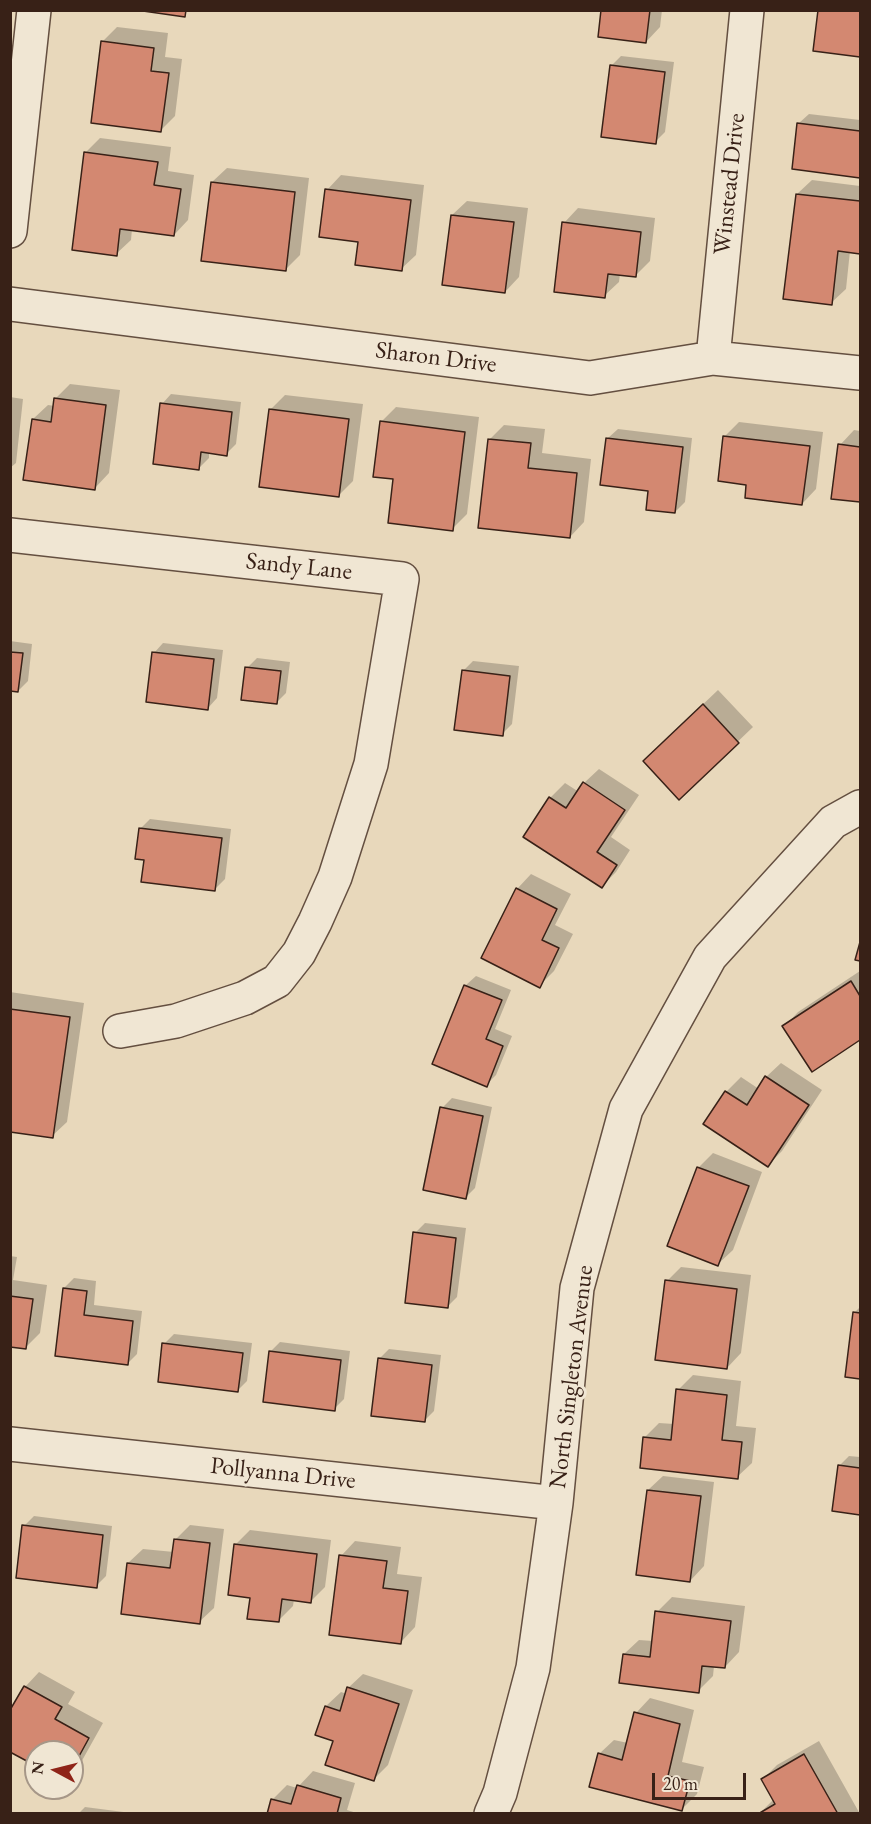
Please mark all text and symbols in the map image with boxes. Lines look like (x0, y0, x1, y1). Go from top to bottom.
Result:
street label: Winstead Drive (708, 112, 752, 256)
street label: Sharon Drive (374, 336, 498, 380)
street label: Sandy Lane (245, 547, 353, 587)
street label: North Singleton Avenue (544, 1264, 600, 1490)
street label: Pollyanna Drive (209, 1452, 357, 1496)
north arrow (24, 1740, 84, 1800)
text: N (26, 1760, 49, 1776)
scale bar (655, 1761, 750, 1799)
text: 20 m (663, 1772, 698, 1795)

